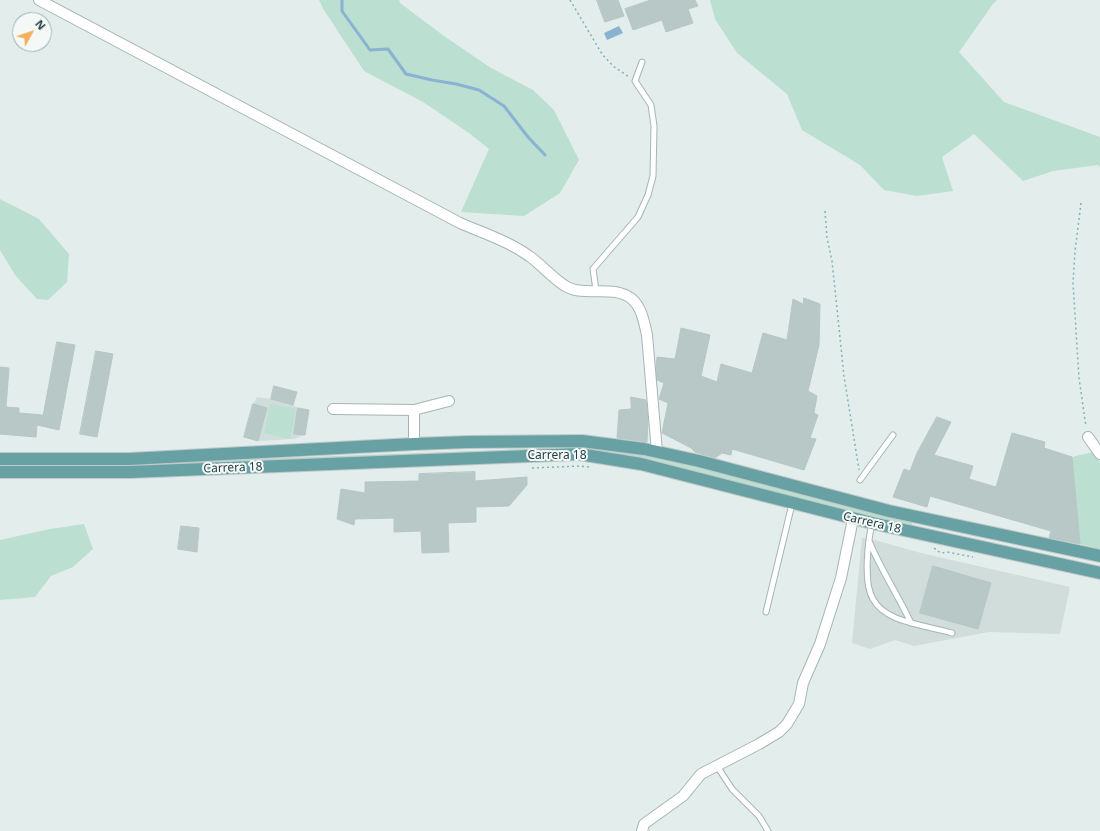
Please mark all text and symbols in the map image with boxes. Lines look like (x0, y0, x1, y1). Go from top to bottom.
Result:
north arrow (12, 12, 52, 52)
text: N (32, 16, 49, 33)
street label: Carrera 18 (527, 449, 587, 463)
street label: Carrera 18 (203, 460, 263, 476)
street label: Carrera 18 (842, 509, 902, 537)

